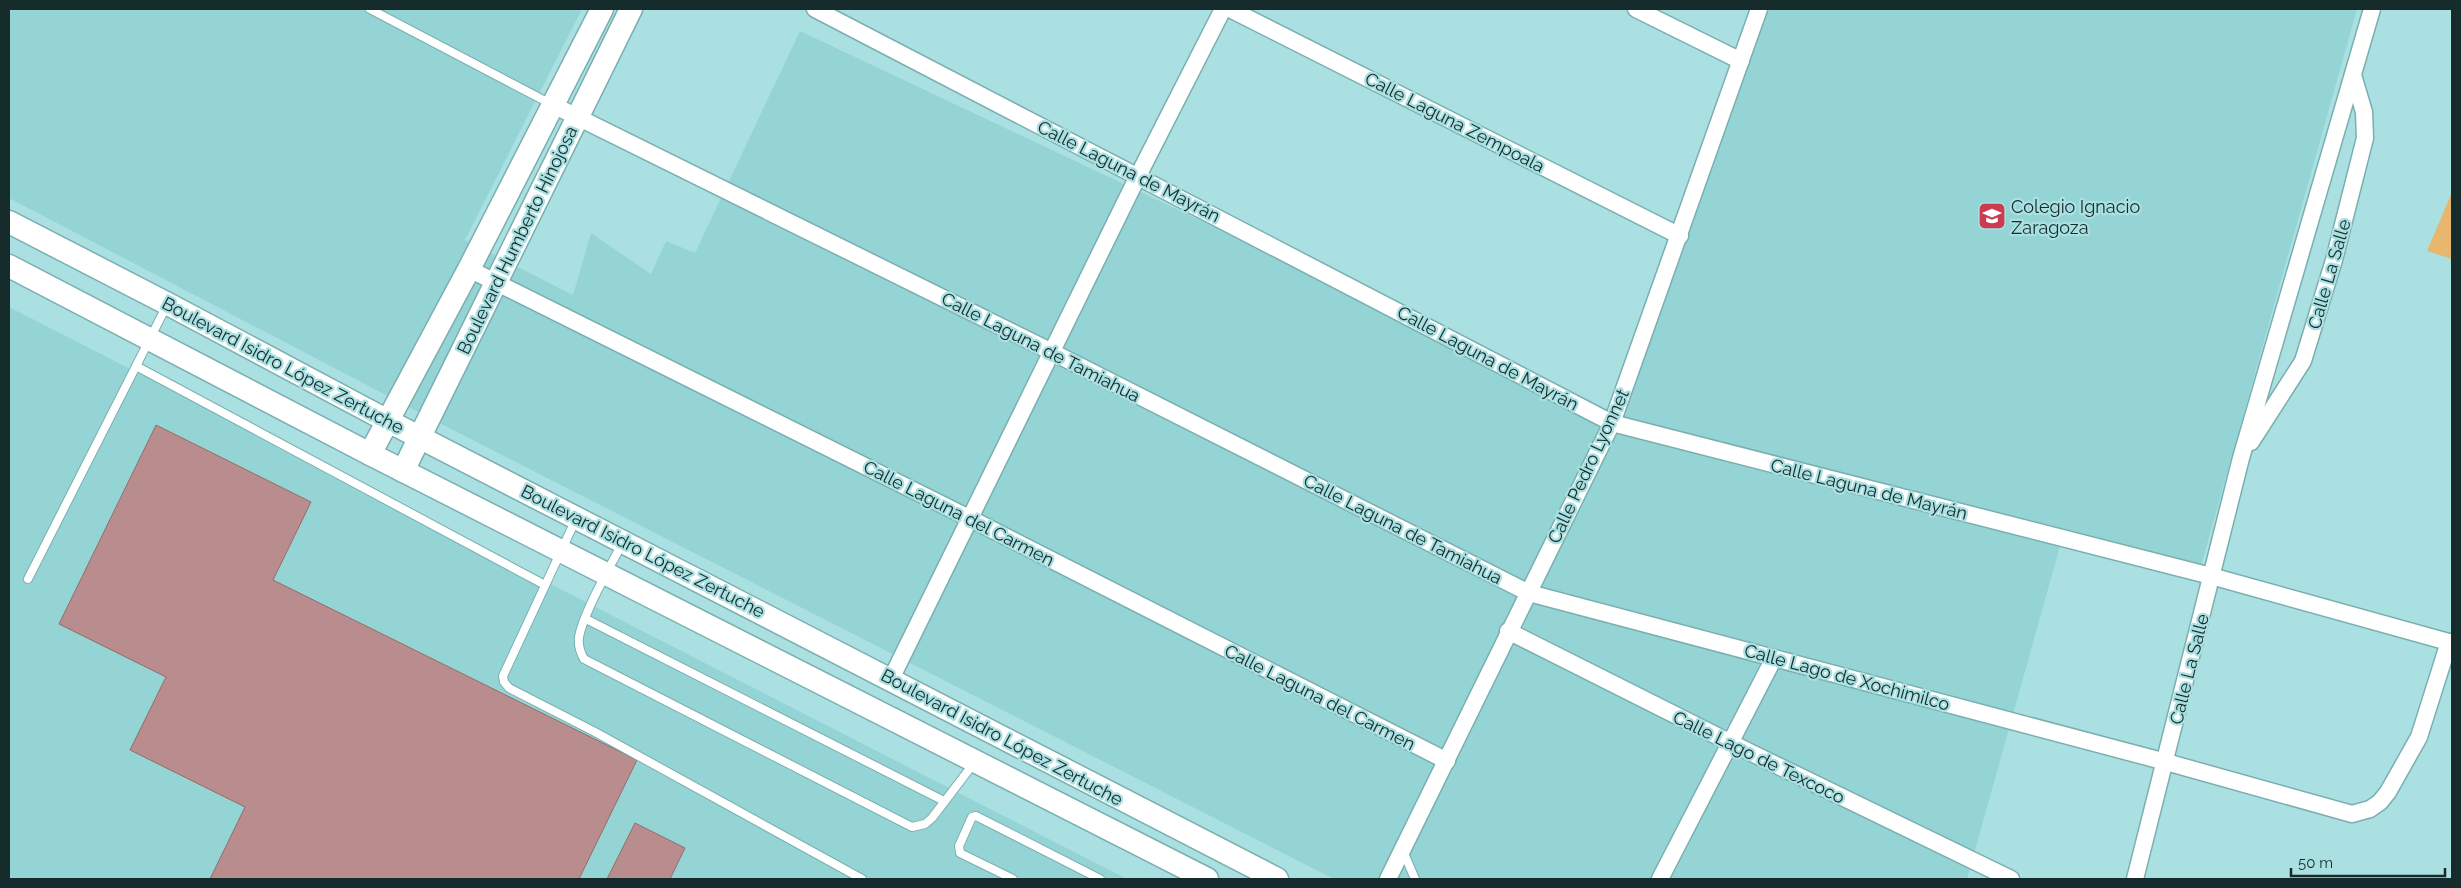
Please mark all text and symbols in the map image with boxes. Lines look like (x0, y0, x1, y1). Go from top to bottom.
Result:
street label: Calle Laguna Zempoala (1362, 68, 1548, 176)
street label: Calle Laguna de Mayrán (1034, 116, 1224, 226)
street label: Boulevard Humberto Hinojosa (453, 123, 581, 357)
place label: Colegio Ignacio Zaragoza (2011, 196, 2140, 238)
school or university icon: Colegio Ignacio Zaragoza (1977, 201, 2007, 231)
street label: Calle La Salle (2303, 216, 2355, 331)
street label: Calle Laguna de Tamiahua (938, 288, 1144, 406)
street label: Boulevard Isidro López Zertuche (159, 292, 408, 438)
street label: Calle Laguna de Mayrán (1394, 301, 1582, 415)
street label: Calle Pedro Lyonnet (1543, 385, 1633, 547)
street label: Calle Laguna de Mayrán (1768, 454, 1970, 524)
street label: Calle Laguna del Carmen (860, 456, 1058, 570)
street label: Calle Laguna de Tamiahua (1300, 470, 1506, 588)
street label: Boulevard Isidro López Zertuche (518, 480, 769, 622)
street label: Calle La Salle (2165, 611, 2213, 726)
street label: Calle Lago de Xochimilco (1742, 639, 1952, 715)
street label: Calle Laguna del Carmen (1221, 640, 1419, 754)
street label: Boulevard Isidro López Zertuche (878, 664, 1127, 810)
street label: Calle Lago de Texcoco (1670, 706, 1849, 808)
scale bar (2291, 846, 2445, 878)
text: 50 m (2298, 854, 2333, 872)

